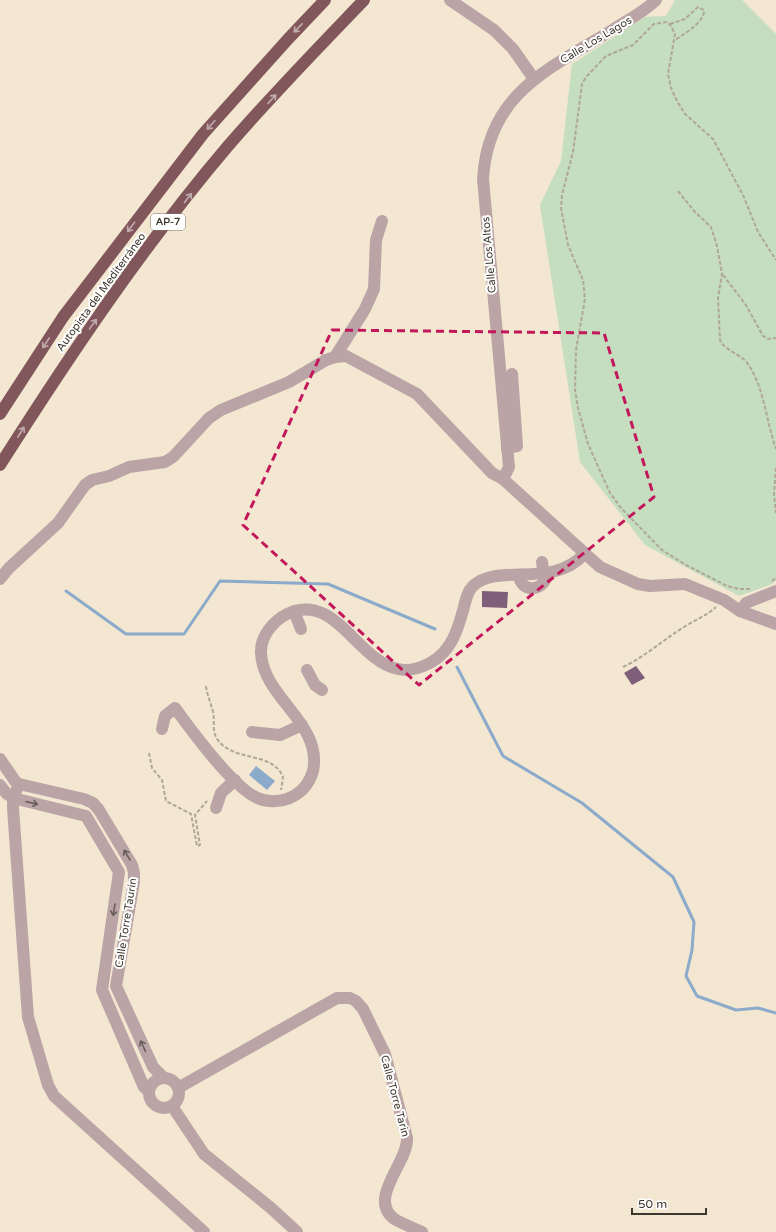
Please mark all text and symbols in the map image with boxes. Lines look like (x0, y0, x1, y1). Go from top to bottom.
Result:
street label: Calle Los Lagos (558, 14, 634, 66)
one-way arrow (293, 23, 303, 33)
one-way arrow (267, 93, 276, 104)
one-way arrow (207, 120, 216, 130)
one-way arrow (183, 192, 192, 203)
road number: AP-7 (151, 214, 185, 230)
street label: Calle Los Altos (479, 216, 499, 294)
one-way arrow (127, 222, 136, 233)
street label: Autopista del Mediterráneo (54, 230, 149, 354)
one-way arrow (89, 319, 97, 330)
one-way arrow (42, 337, 50, 348)
one-way arrow (17, 427, 25, 438)
one-way arrow (26, 800, 39, 807)
one-way arrow (122, 849, 130, 861)
street label: Calle Torre Taurín (112, 877, 140, 969)
one-way arrow (110, 903, 118, 916)
one-way arrow (139, 1040, 147, 1052)
street label: Calle Torre Tarin (378, 1054, 412, 1138)
scale bar (632, 1190, 706, 1216)
text: 50 m (638, 1197, 667, 1211)

